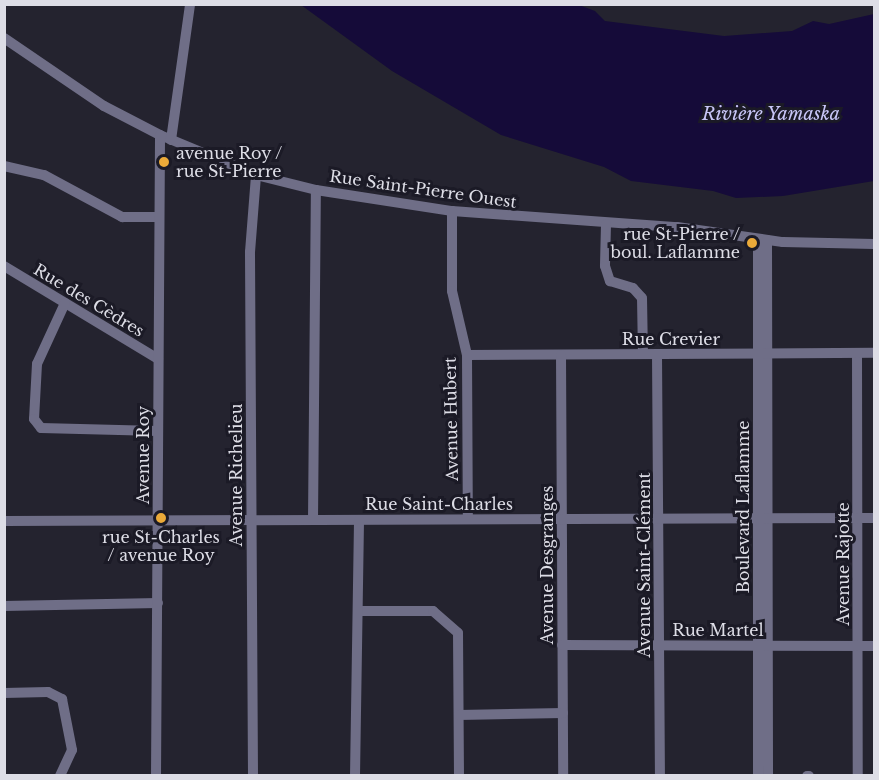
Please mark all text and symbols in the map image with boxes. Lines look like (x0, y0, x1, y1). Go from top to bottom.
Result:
water label: Rivière Yamaska (702, 103, 840, 125)
place label: avenue Roy / rue St-Pierre (176, 143, 283, 181)
marker: avenue Roy / rue St-Pierre (157, 155, 171, 169)
street label: Rue Saint-Pierre Ouest (328, 166, 518, 212)
place label: rue St-Pierre / boul. Laflamme (611, 224, 740, 262)
marker: rue St-Pierre / boul. Laflamme (745, 236, 759, 250)
street label: Rue des Cèdres (30, 259, 148, 341)
street label: Rue Crevier (622, 329, 720, 349)
street label: Avenue Hubert (440, 357, 462, 481)
street label: Avenue Richelieu (226, 404, 246, 546)
street label: Avenue Roy (133, 406, 153, 504)
street label: Boulevard Laflamme (733, 421, 753, 593)
street label: Avenue Saint-Clément (634, 472, 654, 658)
street label: Avenue Desgranges (537, 485, 557, 645)
street label: Rue Saint-Charles (365, 494, 513, 514)
street label: Avenue Rajotte (833, 502, 853, 626)
marker: rue St-Charles / avenue Roy (154, 511, 168, 525)
place label: rue St-Charles / avenue Roy (102, 527, 220, 565)
street label: Rue Martel (672, 620, 764, 640)

